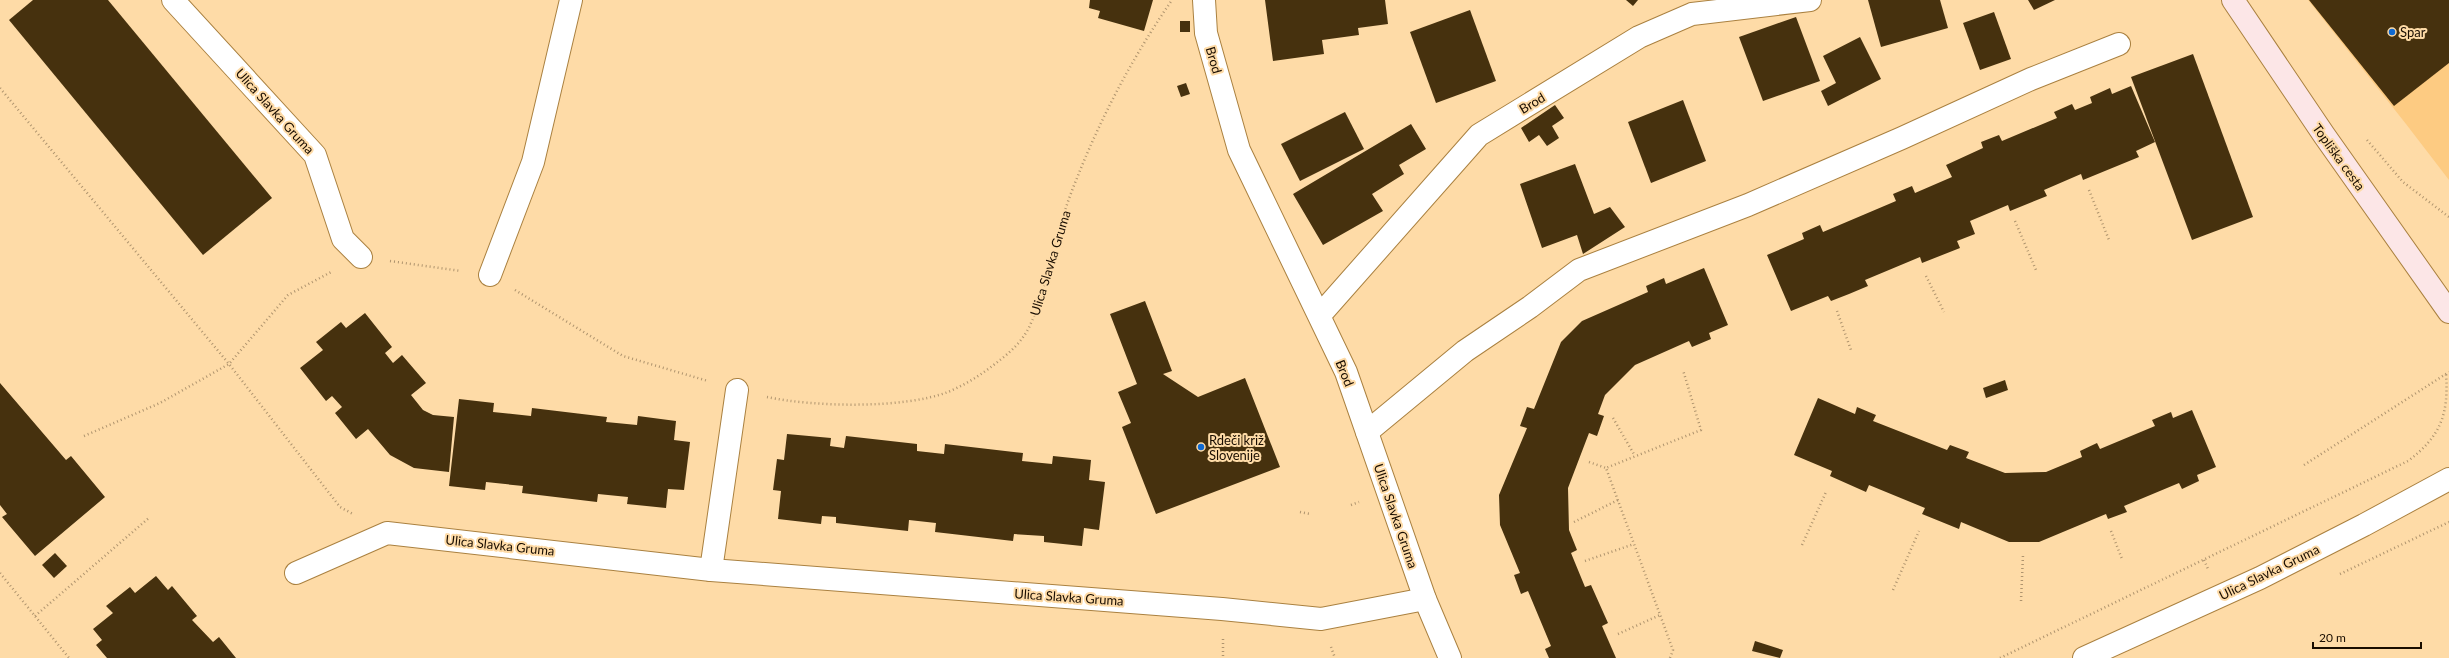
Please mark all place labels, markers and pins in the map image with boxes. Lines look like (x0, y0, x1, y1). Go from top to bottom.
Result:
place label: Spar (2400, 24, 2426, 40)
marker: Spar (2387, 27, 2397, 37)
place label: Rdeči križ Slovenije (1209, 432, 1264, 463)
marker: Rdeči križ Slovenije (1196, 442, 1206, 452)

